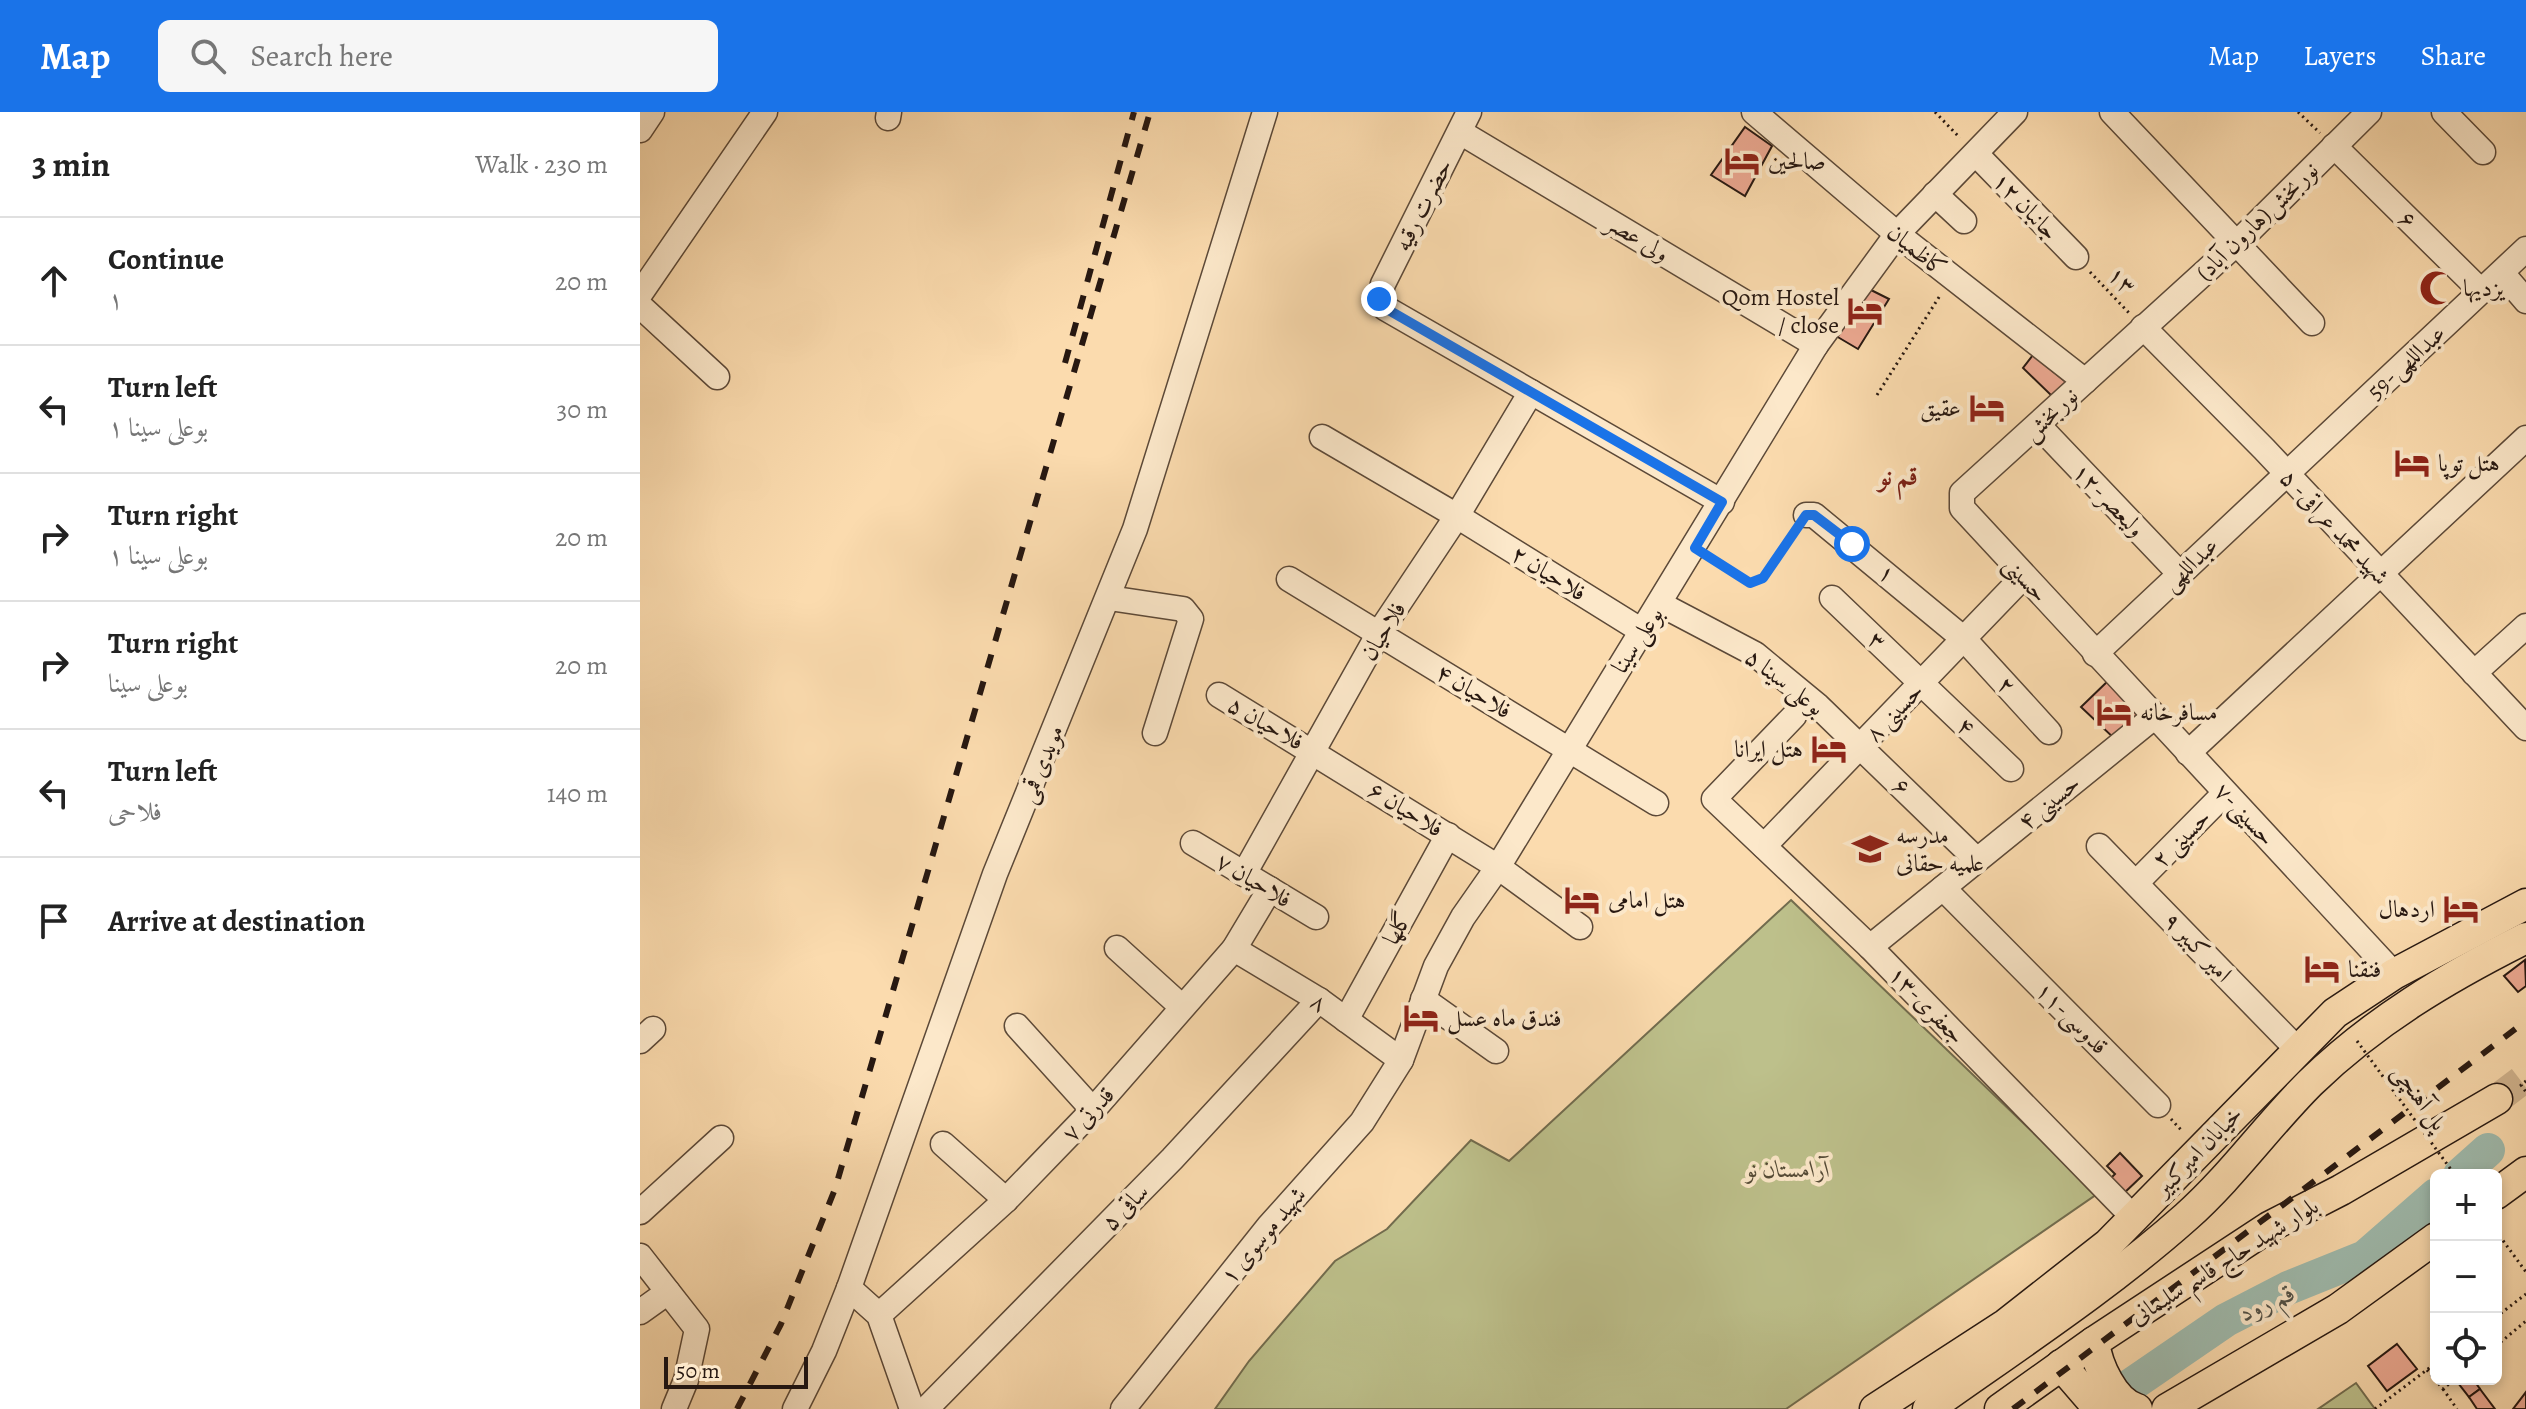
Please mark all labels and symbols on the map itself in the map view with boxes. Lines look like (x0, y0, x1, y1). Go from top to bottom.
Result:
hotel icon: صالحین (1723, 142, 1761, 180)
place label: صالحین (1768, 145, 1826, 177)
street label: حضرت رقیه (1386, 153, 1460, 257)
street label: نوربخش(هارون آباد) (2189, 154, 2325, 288)
street label: جانبان ۱۲ (1986, 165, 2066, 247)
street label: ۶ (2392, 203, 2424, 235)
street label: ولی عصر (1598, 205, 1676, 269)
street label: کاظمیان (1880, 216, 1954, 284)
street label: ۱۳ (2101, 259, 2143, 301)
mosque icon: یزدیها (2418, 269, 2456, 307)
place label: یزدیها (2463, 272, 2506, 304)
route end (1361, 281, 1397, 317)
place label: Qom Hostel / close (1722, 281, 1839, 341)
hotel icon: Qom Hostel / close (1846, 292, 1884, 330)
street label: عبداللهی-59 (2360, 317, 2453, 407)
street label: نوربخش (2015, 380, 2085, 448)
hotel icon: عقیق (1968, 389, 2006, 427)
place label: عقیق (1920, 392, 1961, 424)
hotel icon: هتل توپا (2393, 444, 2431, 482)
place label: هتل توپا (2438, 447, 2500, 480)
street label: ولیعصر-۱۲ (2066, 456, 2152, 544)
district label: قم نو (1875, 459, 1918, 500)
street label: شهید محمد عراقی- ۵ (2272, 462, 2397, 592)
route start (1834, 526, 1870, 562)
street label: عبداللهی (2155, 530, 2226, 599)
street label: فلاحیان ۲ (1505, 537, 1593, 609)
street label: حسینی (1996, 549, 2056, 610)
street label: ۱ (1871, 556, 1903, 590)
street label: فلاحیان (1352, 595, 1414, 667)
street label: بوعلی سینا (1604, 600, 1671, 680)
street label: ۳ (1861, 624, 1893, 656)
street label: بوعلی سینا ۵ (1738, 641, 1831, 724)
street label: فلاحیان ۴ (1430, 656, 1518, 726)
street label: ۲ (1991, 669, 2023, 701)
street label: حسینی ۸ (1858, 675, 1931, 750)
street label: فلاحیان ۵ (1222, 688, 1310, 758)
hotel icon: مسافرخانه (2095, 693, 2133, 731)
place label: مسافرخانه (2140, 696, 2217, 728)
street label: ۴ (1950, 710, 1982, 742)
street label: مویدی قمی (1011, 720, 1072, 808)
hotel icon: هتل ایرانا (1810, 730, 1848, 768)
place label: هتل ایرانا (1734, 733, 1803, 766)
street label: حسینی ۴ (2011, 767, 2087, 838)
street label: ۶ (1886, 770, 1918, 802)
street label: فلاحیان ۶ (1362, 773, 1450, 845)
street label: حسینی-۷ (2207, 775, 2283, 853)
street label: حسینی ۲ (2144, 801, 2218, 875)
place label: مدرسه علمیه حقانی (1896, 819, 1984, 879)
school or university icon: مدرسه علمیه حقانی (1851, 830, 1889, 868)
street label: فلاحیان ۷ (1210, 845, 1298, 915)
hotel icon: هتل امامی (1563, 881, 1601, 919)
place label: هتل امامی (1608, 884, 1686, 917)
hotel icon: اردهال (2442, 890, 2480, 928)
place label: اردهال (2379, 893, 2435, 925)
street label: امیر کبیر ۹ (2157, 905, 2239, 989)
street label: گلها (1375, 906, 1419, 950)
hotel icon: فنقنا (2303, 950, 2341, 988)
place label: فنقنا (2348, 953, 2381, 985)
street label: جعفری-۱۳ (1882, 959, 1972, 1051)
street label: قدوسی-۱۱ (2028, 975, 2115, 1062)
street label: ۸ (1304, 985, 1334, 1019)
hotel icon: فندق ماه عسل (1402, 999, 1440, 1037)
place label: فندق ماه عسل (1447, 1002, 1561, 1035)
street label: پل آهنچی (2384, 1057, 2456, 1139)
street label: قدرتی ۷ (1054, 1080, 1122, 1148)
street label: خیابان امیرکبیر (2145, 1099, 2249, 1206)
park label: آرامستان نو (1745, 1153, 1830, 1185)
street label: ساقی ۵ (1094, 1176, 1156, 1238)
street label: شهید موسوی ۱ (1213, 1180, 1313, 1290)
street label: بلوار شهید حاج قاسم سلیمانی (2123, 1190, 2329, 1339)
water label: قم رود (2234, 1275, 2304, 1337)
scale bar (664, 1353, 808, 1389)

